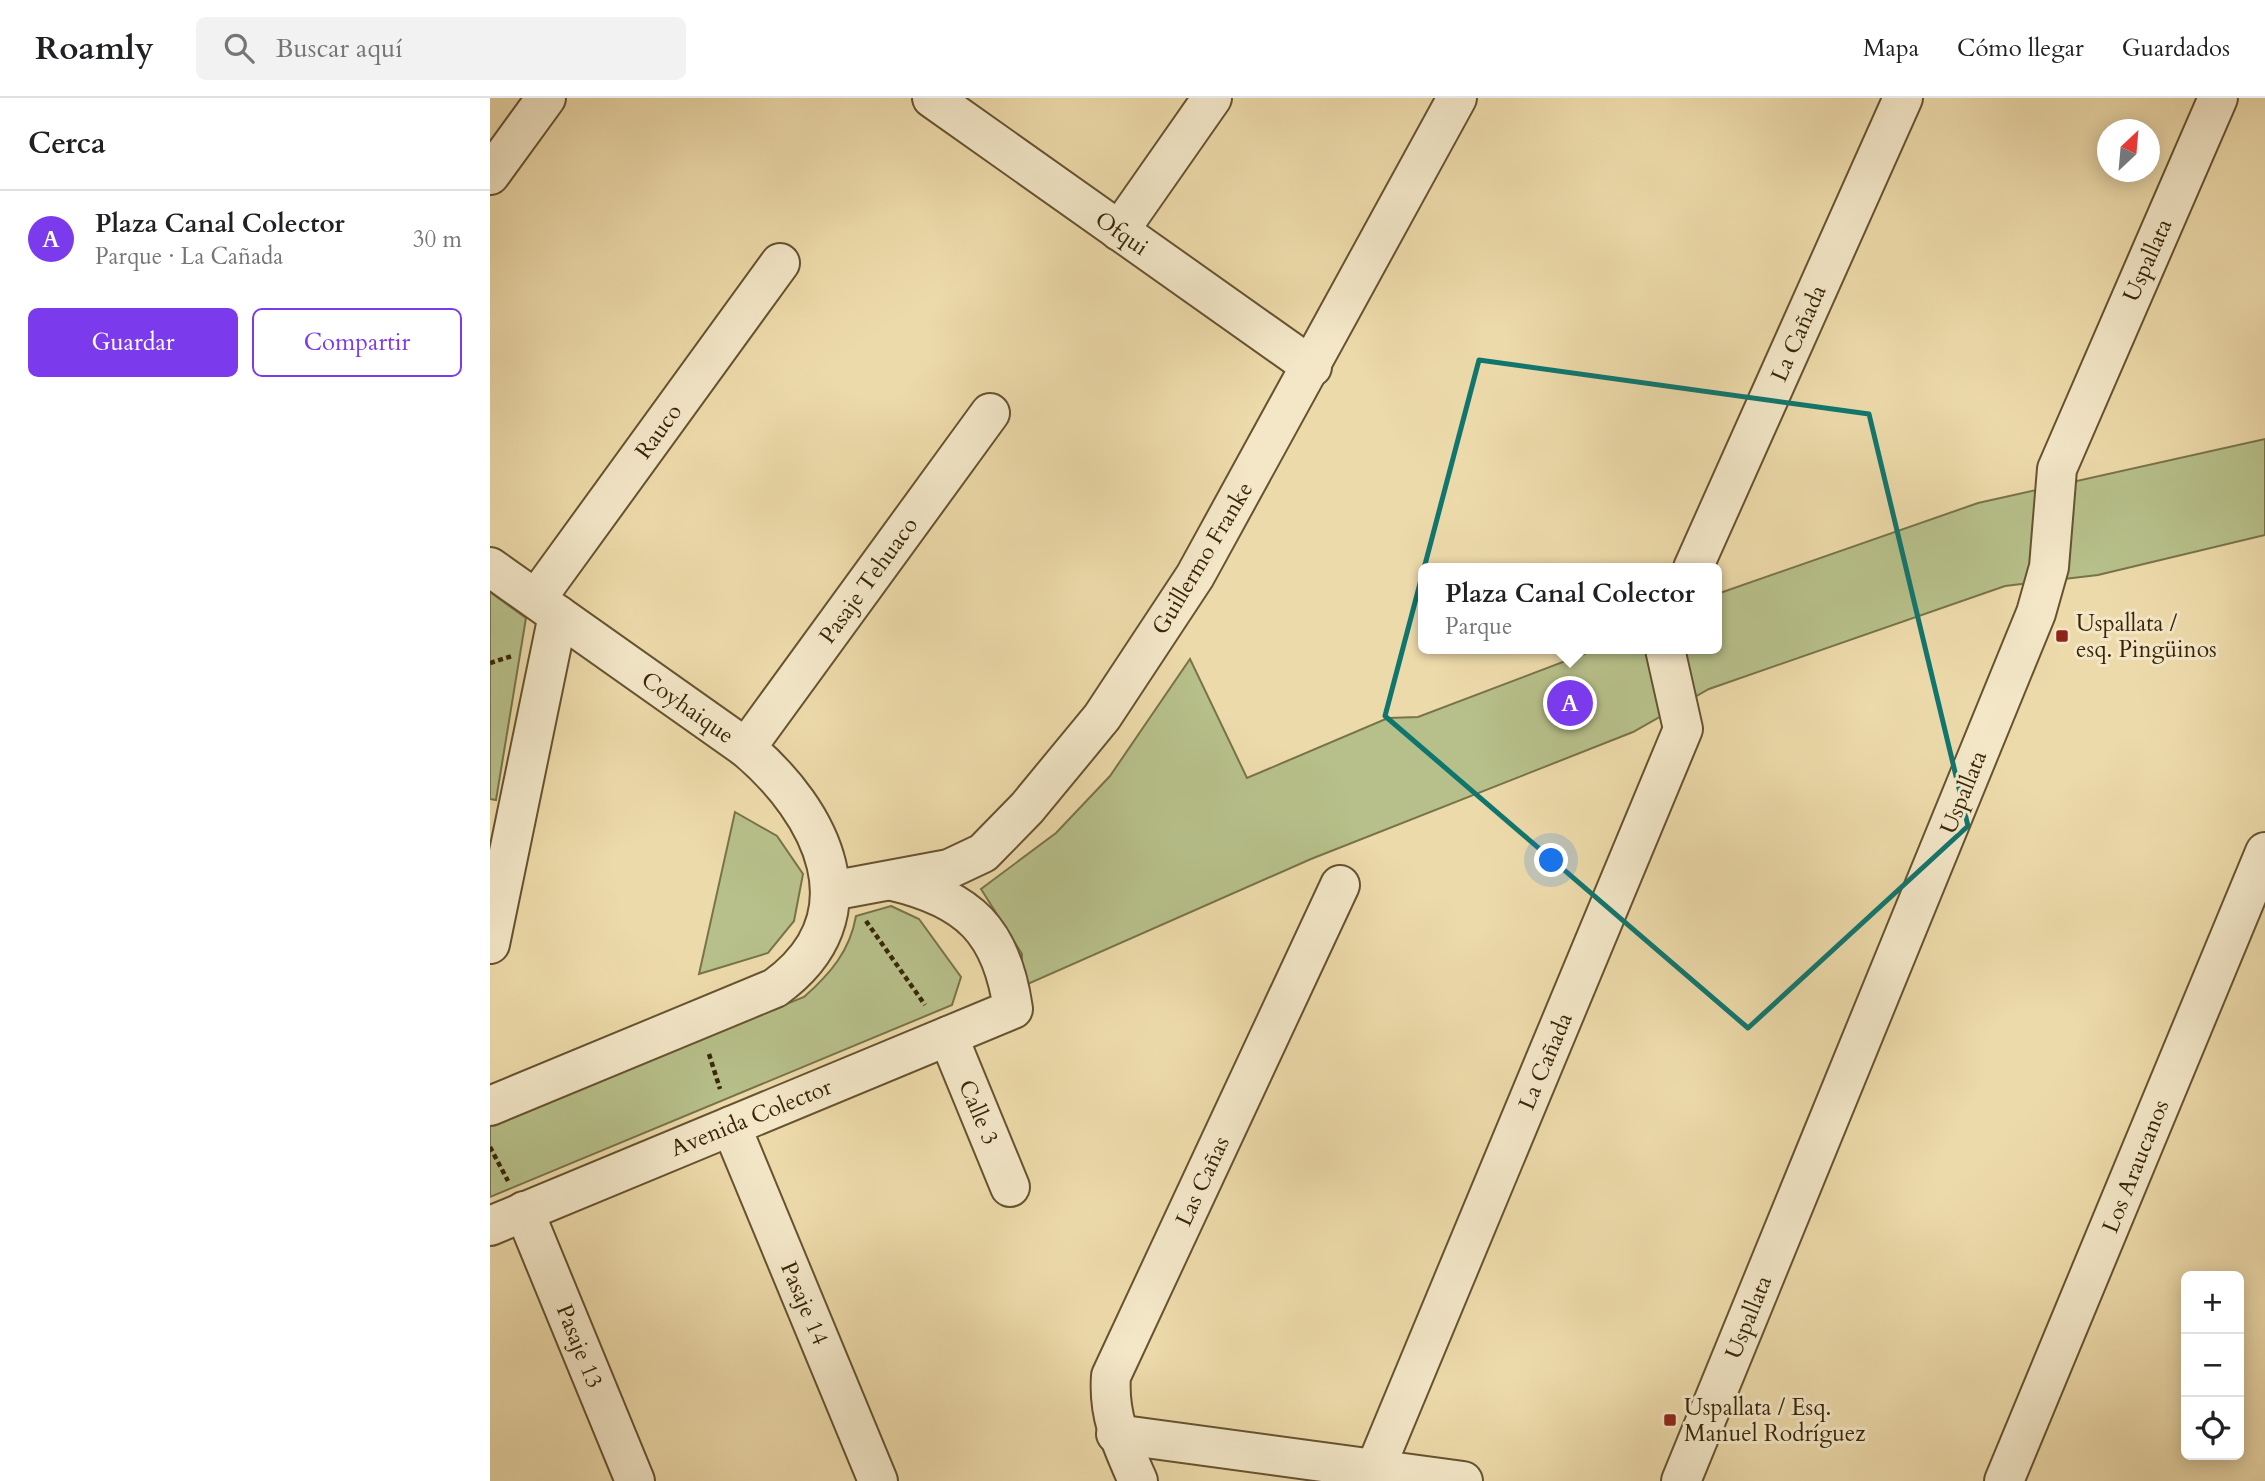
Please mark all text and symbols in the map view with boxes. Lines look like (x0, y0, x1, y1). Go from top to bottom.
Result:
search box (196, 17, 686, 80)
text: Roamly (35, 26, 154, 71)
icon: search (220, 29, 258, 67)
text: Buscar aquí (276, 31, 403, 66)
text: Mapa (1863, 32, 1919, 65)
text: Cómo llegar (1957, 32, 2084, 65)
text: Guardados (2122, 32, 2230, 65)
north arrow (2097, 119, 2160, 182)
text: Cerca (28, 123, 106, 164)
street label: Ofqui (1089, 204, 1154, 263)
text: Plaza Canal Colector (95, 206, 345, 241)
street label: Uspallata (2116, 214, 2179, 306)
text: A (42, 224, 60, 255)
text: 30 m (413, 224, 462, 255)
text: Parque · La Cañada (95, 241, 283, 272)
street label: La Cañada (1763, 280, 1834, 386)
button: Guardar (28, 308, 238, 377)
button: Compartir (252, 308, 462, 377)
street label: Rauco (628, 397, 689, 465)
street label: Guillermo Franke (1145, 476, 1260, 640)
street label: Pasaje Tehuaco (812, 511, 925, 650)
popup (1418, 563, 1722, 654)
text: Plaza Canal Colector (1445, 576, 1695, 611)
place label: Uspallata / esq. Pingüinos (2076, 608, 2217, 665)
text: Parque (1445, 611, 1512, 642)
marker: Uspallata / esq. Pingüinos (2054, 628, 2070, 644)
street label: Coyhaique (635, 664, 740, 751)
pin: A (1547, 677, 1593, 729)
street label: Uspallata (1933, 746, 1994, 839)
your location (1534, 843, 1568, 877)
street label: La Cañada (1511, 1008, 1580, 1115)
street label: Avenida Colector (666, 1071, 837, 1164)
street label: Calle 3 (951, 1075, 1006, 1149)
street label: Los Araucanos (2095, 1095, 2176, 1237)
street label: Las Cañas (1168, 1131, 1237, 1231)
street label: Pasaje 14 (773, 1257, 836, 1350)
street label: Uspallata (1718, 1271, 1779, 1364)
map controls (2181, 1271, 2244, 1460)
button: + (2181, 1271, 2244, 1334)
street label: Pasaje 13 (549, 1300, 610, 1393)
button: − (2181, 1334, 2244, 1397)
place label: Uspallata / Esq. Manuel Rodríguez (1684, 1392, 1865, 1449)
button: locate (2181, 1397, 2244, 1460)
marker: Uspallata / Esq. Manuel Rodríguez (1662, 1412, 1678, 1428)

